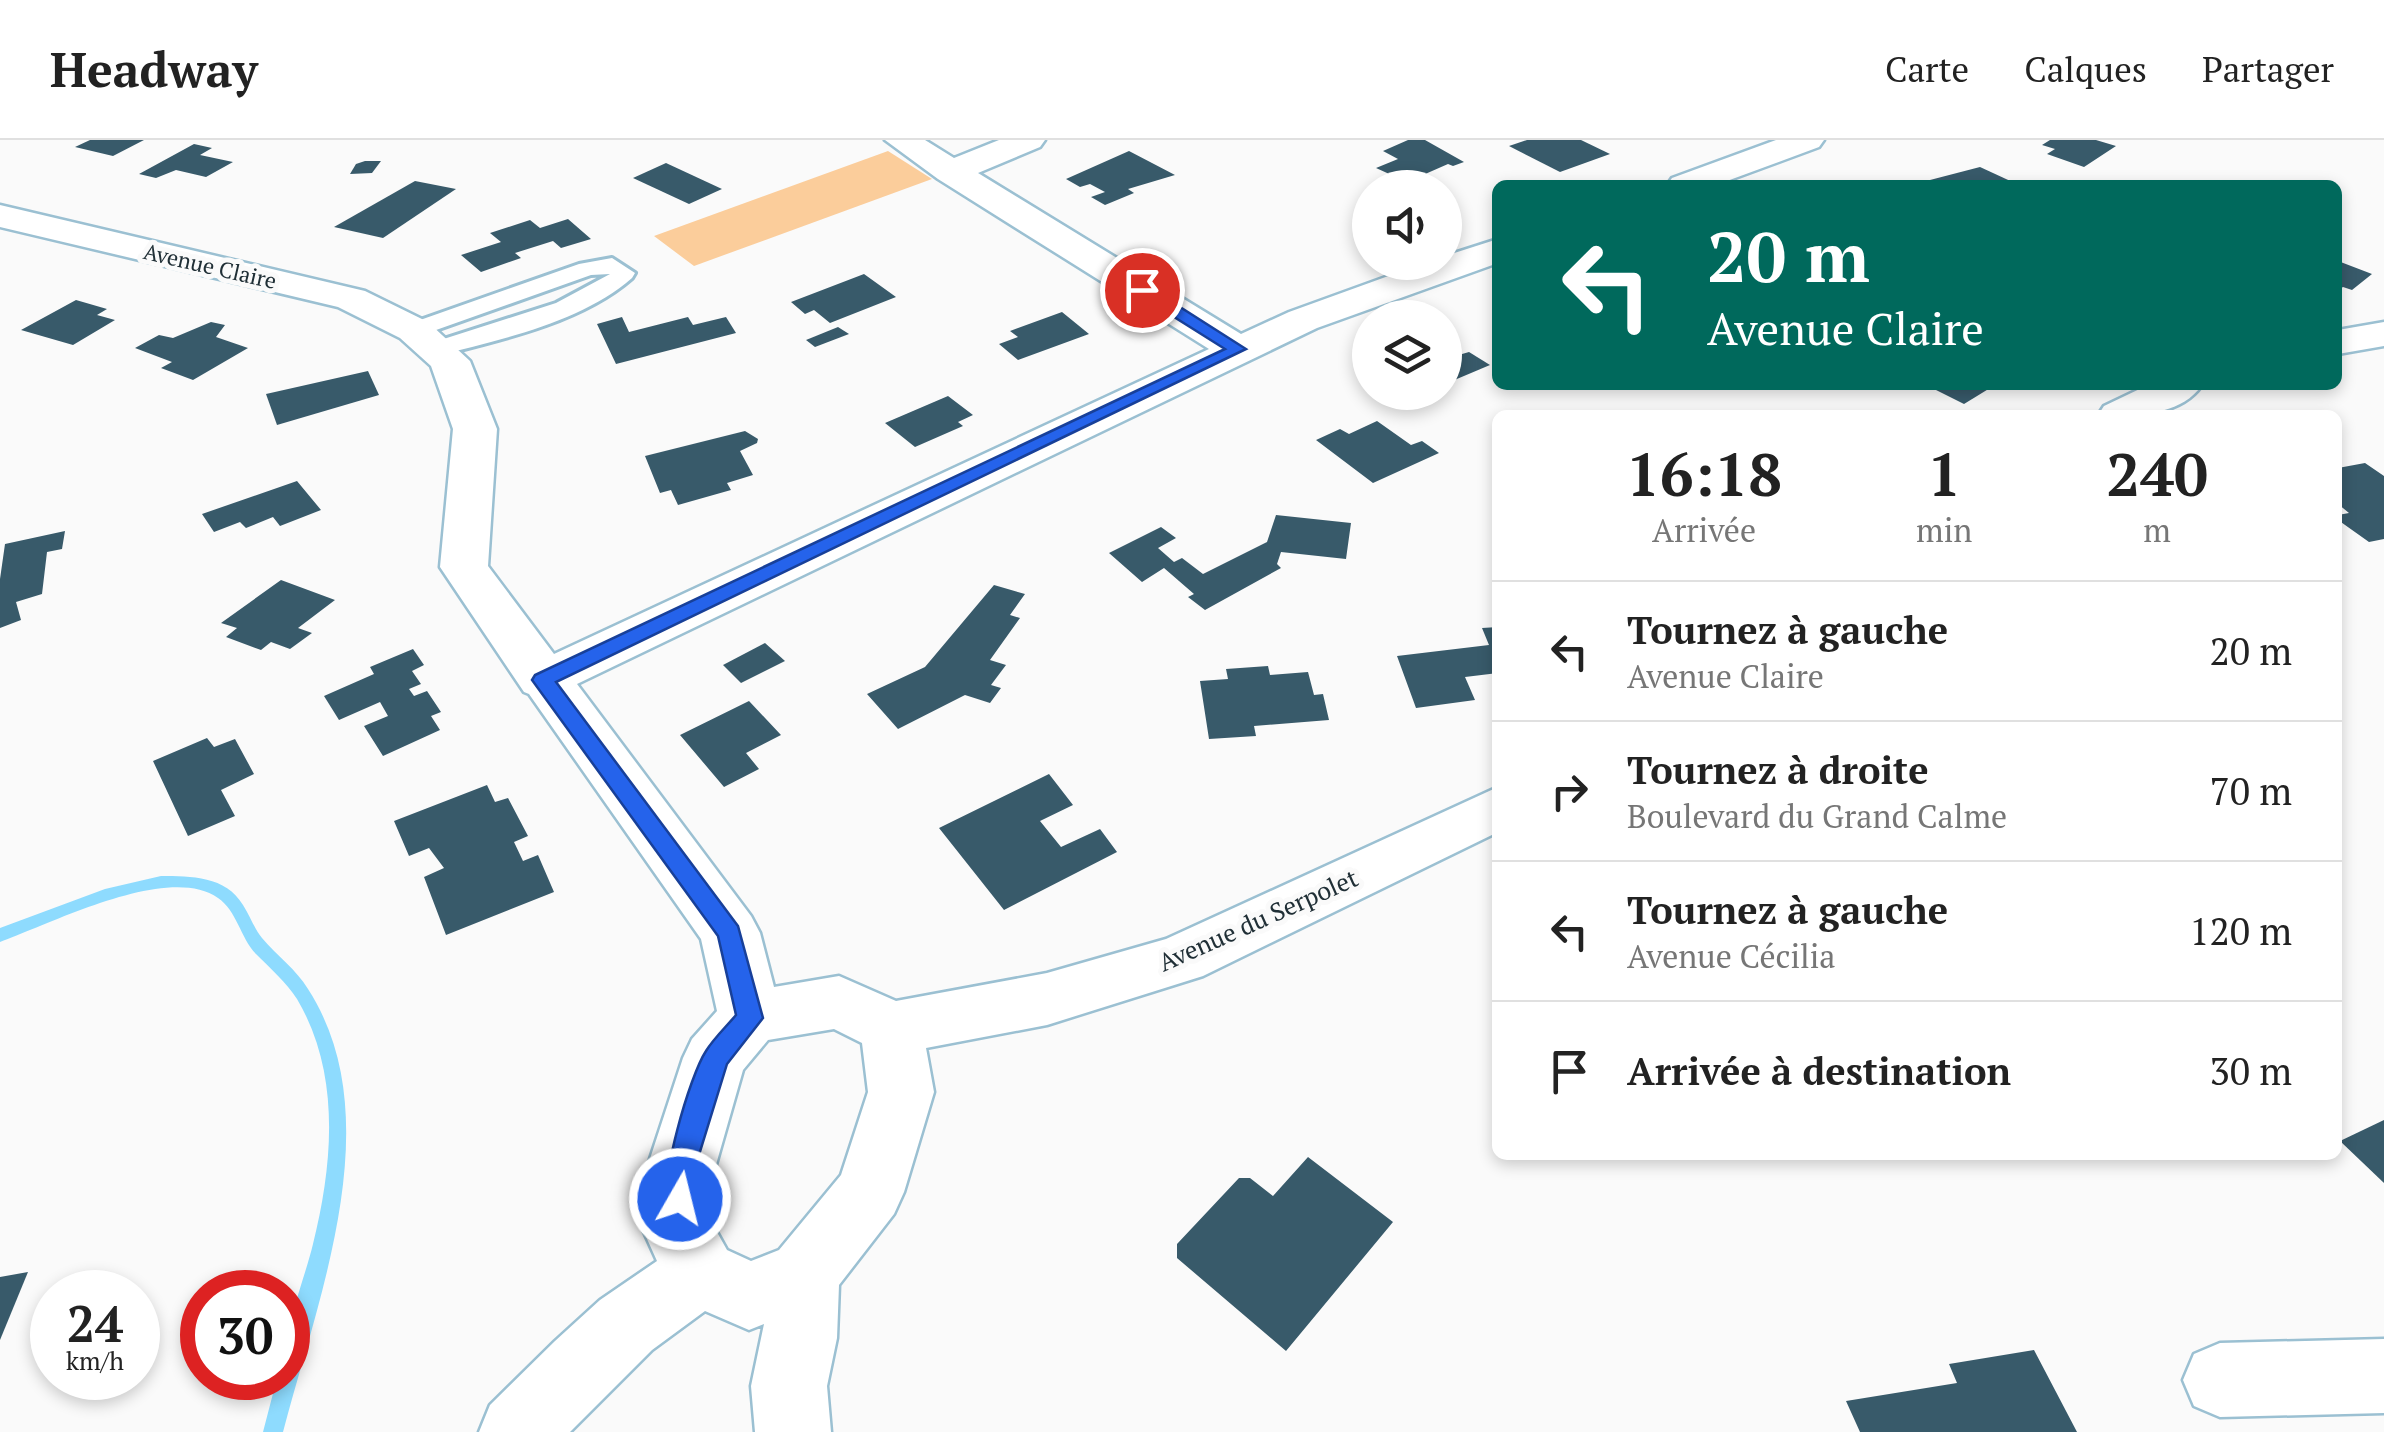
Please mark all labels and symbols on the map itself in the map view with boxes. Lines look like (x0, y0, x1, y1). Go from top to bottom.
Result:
street label: Avenue Claire (141, 236, 279, 295)
pin (1100, 248, 1185, 333)
street label: Avenue du Serpolet (1153, 861, 1363, 978)
position arrow (628, 1147, 732, 1251)
speed limit sign: 30 (180, 1270, 310, 1400)

